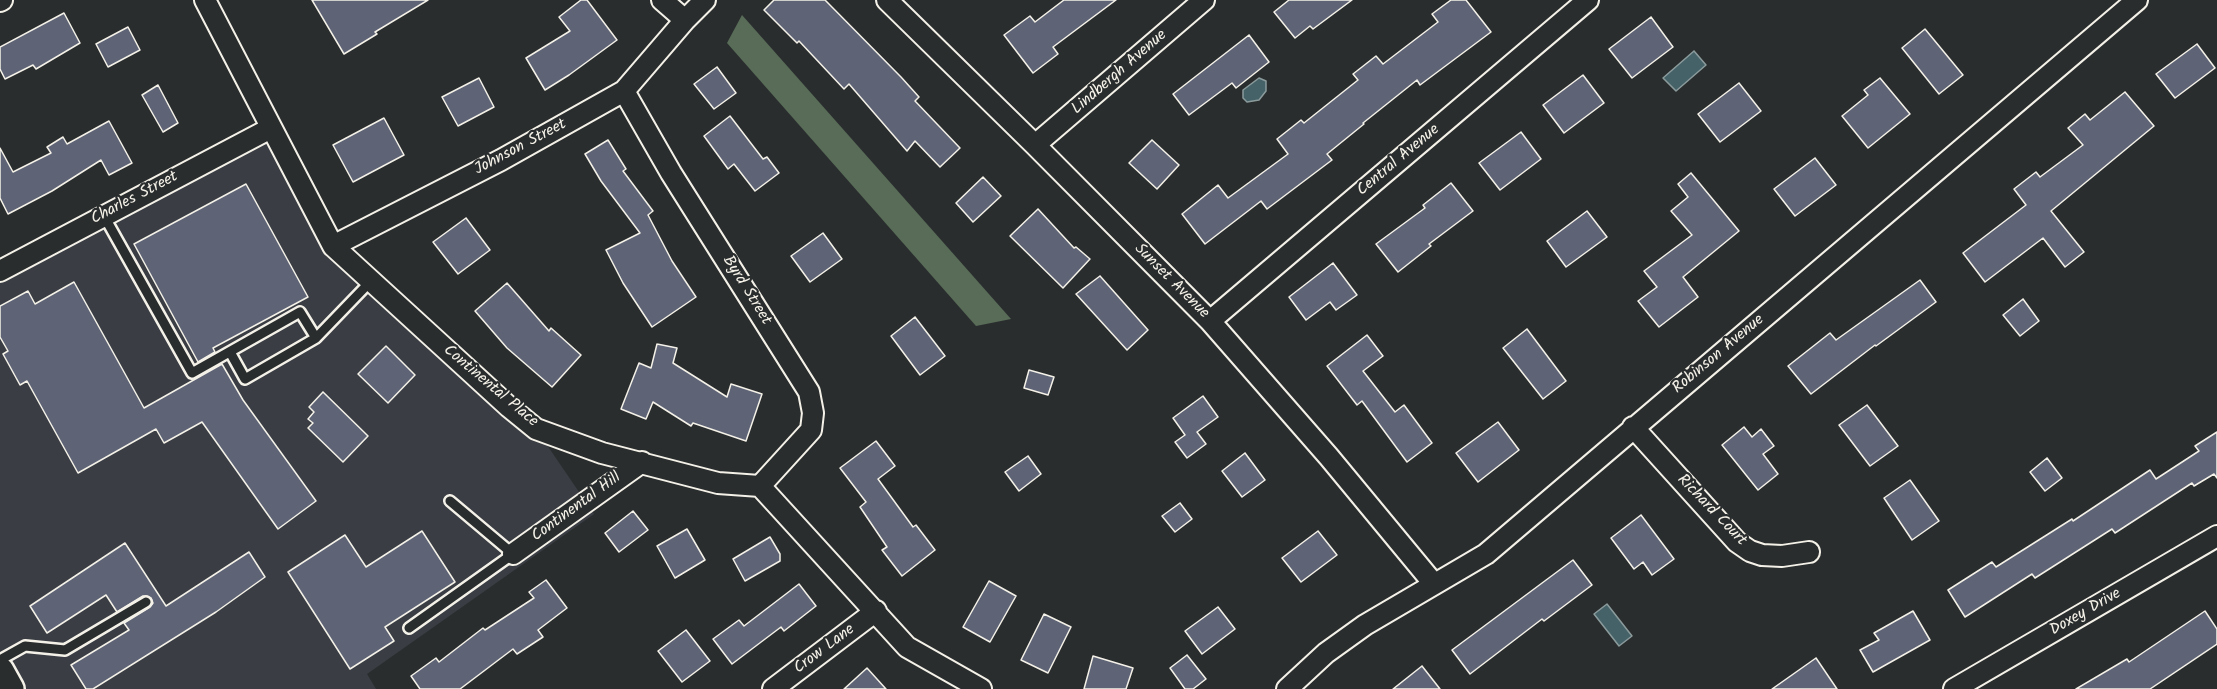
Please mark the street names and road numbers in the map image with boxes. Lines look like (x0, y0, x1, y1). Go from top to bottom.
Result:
street label: Lindbergh Avenue (1069, 27, 1171, 119)
street label: Johnson Street (472, 116, 570, 180)
street label: Central Avenue (1354, 121, 1444, 201)
street label: Charles Street (88, 168, 182, 230)
street label: Sunset Avenue (1129, 240, 1213, 324)
street label: Byrd Street (717, 253, 775, 329)
street label: Robinson Avenue (1669, 311, 1769, 399)
street label: Continental Place (439, 342, 541, 432)
street label: Continental Hill (528, 469, 626, 547)
street label: Richard Court (1672, 471, 1750, 551)
street label: Doxey Drive (2047, 585, 2125, 641)
street label: Crow Lane (791, 621, 859, 679)

